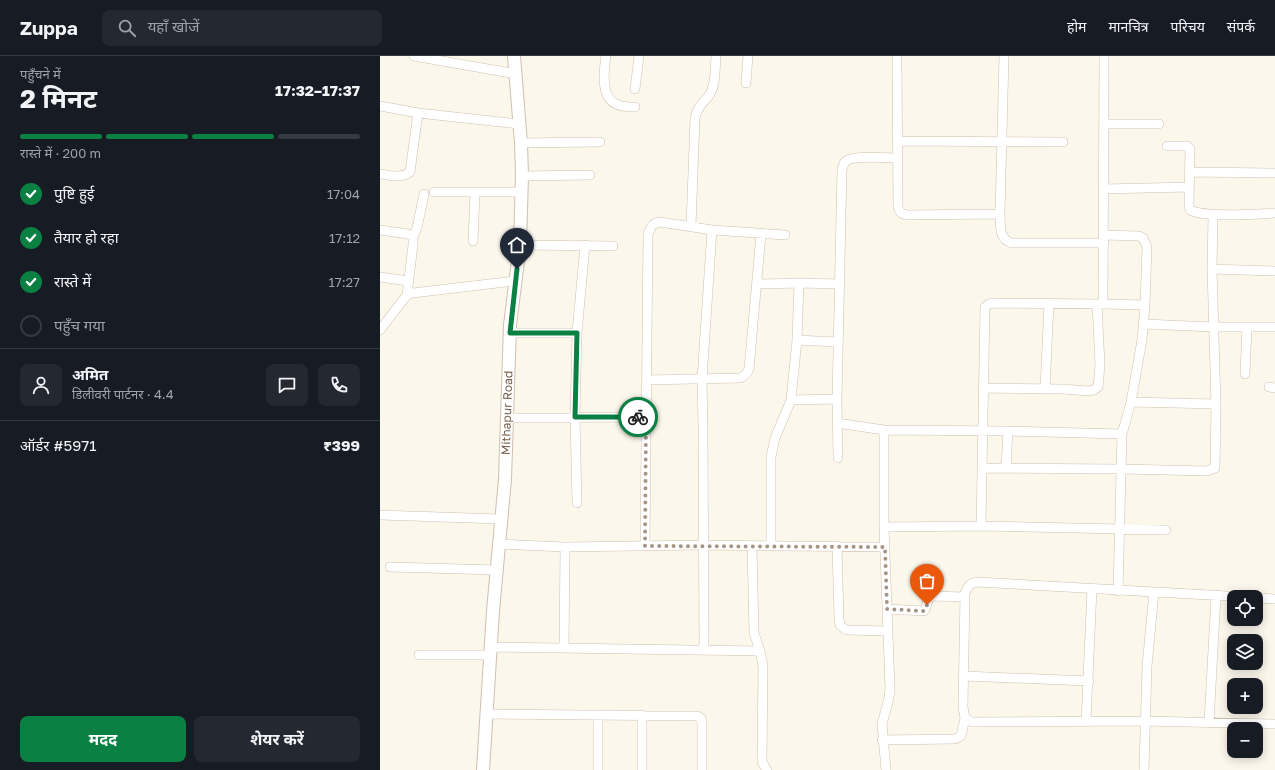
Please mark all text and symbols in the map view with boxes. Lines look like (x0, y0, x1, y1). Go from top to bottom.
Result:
search box (102, 10, 382, 46)
text: Zuppa (20, 16, 78, 39)
icon: search (116, 17, 138, 39)
text: यहाँ खोजें (148, 17, 199, 35)
text: होम (1067, 18, 1086, 35)
text: मानचित्र (1108, 18, 1149, 35)
text: परिचय (1171, 18, 1205, 35)
text: संपर्क (1227, 18, 1255, 35)
text: पहुँचने में (20, 66, 61, 82)
text: 17:32–17:37 (275, 81, 360, 99)
text: 2 मिनट (20, 83, 97, 114)
text: रास्ते में · 200 m (20, 145, 101, 161)
icon: check (20, 183, 42, 205)
text: पुष्टि हुई (54, 184, 94, 202)
text: 17:04 (327, 186, 360, 202)
icon: check (20, 227, 42, 249)
text: तैयार हो रहा (54, 228, 119, 246)
pin (500, 228, 534, 269)
text: 17:12 (329, 230, 360, 246)
icon: home (506, 234, 528, 256)
icon: check (20, 271, 42, 293)
text: रास्ते में (54, 272, 91, 290)
text: 17:27 (328, 274, 360, 290)
text: पहुँच गया (54, 316, 105, 334)
button: person (20, 364, 62, 406)
button: chat (266, 364, 308, 406)
button: phone (318, 364, 360, 406)
text: अमित (72, 365, 108, 383)
street label: Mithapur Road (498, 370, 516, 455)
text: डिलीवरी पार्टनर · 4.4 (72, 386, 174, 402)
courier (618, 397, 658, 437)
icon: bike (627, 406, 649, 428)
text: ऑर्डर #5971 (20, 436, 96, 454)
text: ₹399 (323, 436, 360, 454)
pin (910, 564, 944, 605)
icon: bag (916, 570, 938, 592)
map controls (1227, 590, 1263, 758)
button: locate (1227, 590, 1263, 626)
button: layers (1227, 634, 1263, 670)
button: + (1227, 678, 1263, 714)
button: मदद (20, 716, 186, 762)
button: शेयर करें (194, 716, 360, 762)
button: − (1227, 722, 1263, 758)

